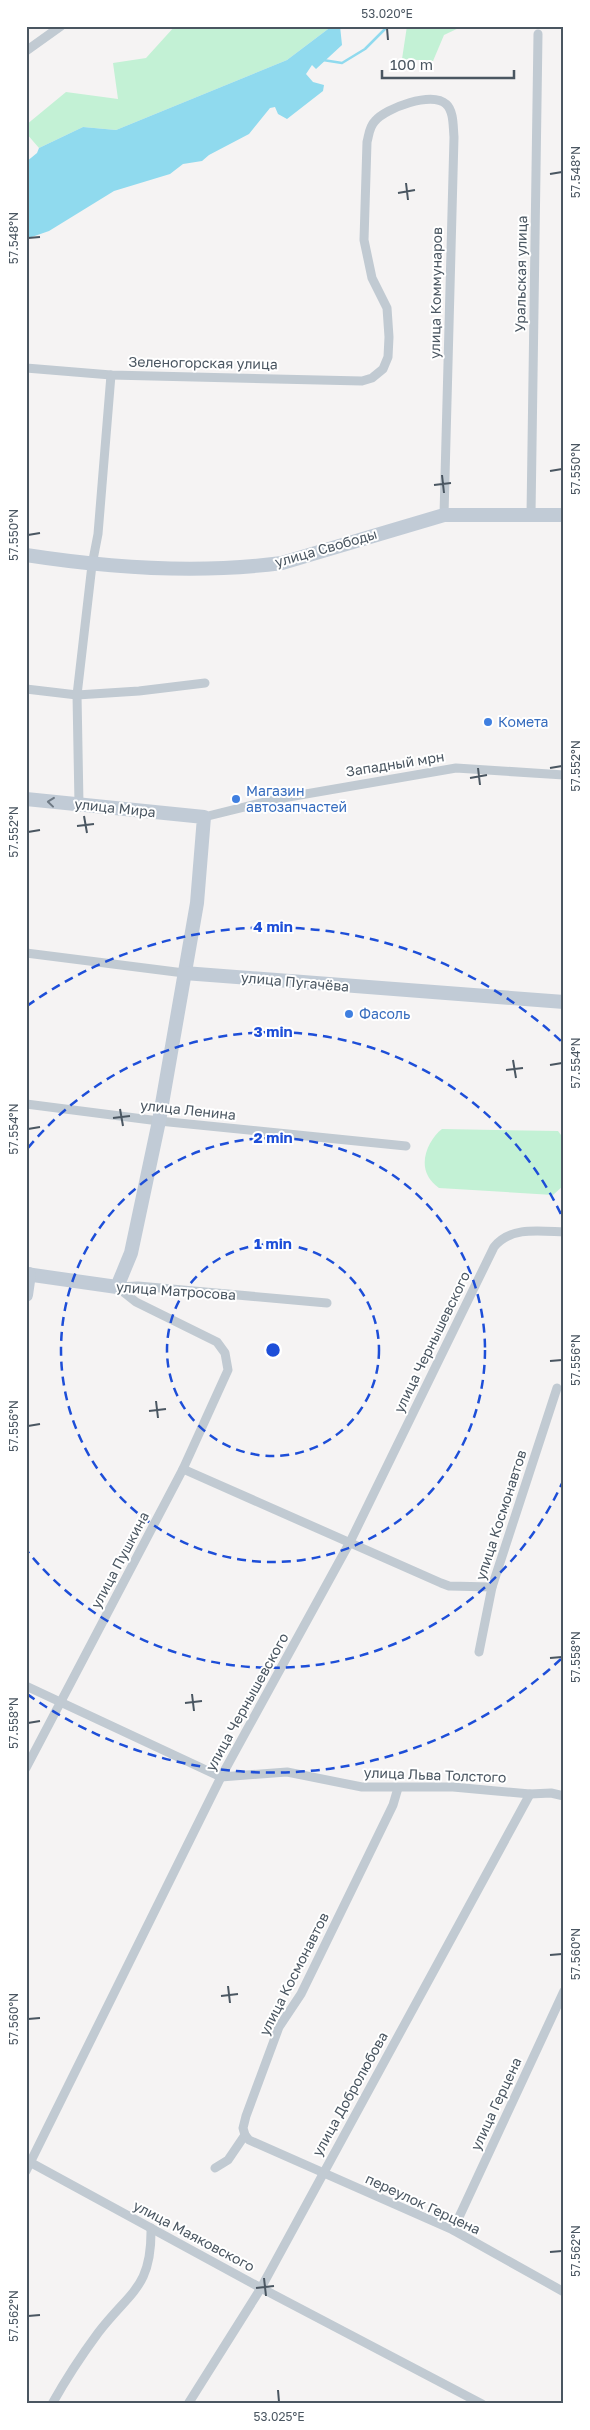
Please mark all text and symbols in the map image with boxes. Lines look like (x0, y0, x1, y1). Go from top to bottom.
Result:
text: 53.020°E (361, 6, 413, 21)
scale bar (382, 48, 515, 80)
text: 100 m (390, 55, 433, 73)
text: 57.548°N (568, 146, 583, 198)
text: 57.548°N (6, 212, 21, 264)
street label: Уральская улица (511, 215, 530, 333)
street label: улица Коммунаров (426, 227, 445, 359)
street label: Зеленогорская улица (128, 353, 278, 372)
text: 57.550°N (568, 443, 583, 495)
text: 57.550°N (6, 509, 21, 561)
street label: улица Свободы (273, 525, 379, 570)
place label: Комета (498, 713, 548, 730)
marker: Комета (482, 716, 494, 728)
text: 57.552°N (568, 740, 583, 792)
street label: Западный мрн (344, 747, 445, 780)
place label: Магазин автозапчастей (246, 782, 347, 815)
marker: Магазин автозапчастей (230, 793, 242, 805)
street label: улица Мира (74, 795, 157, 820)
one-way arrow (47, 797, 55, 808)
text: 57.552°N (6, 806, 21, 858)
text: 4 min (253, 917, 293, 935)
street label: улица Пугачёва (240, 968, 350, 995)
place label: Фасоль (359, 1005, 410, 1022)
marker: Фасоль (343, 1008, 355, 1020)
text: 3 min (253, 1022, 293, 1040)
text: 57.554°N (568, 1037, 583, 1089)
street label: улица Ленина (139, 1096, 237, 1123)
text: 57.554°N (6, 1103, 21, 1155)
text: 2 min (253, 1128, 293, 1146)
text: 1 min (254, 1234, 292, 1252)
street label: улица Чернышевского (390, 1268, 473, 1415)
street label: улица Матросова (116, 1278, 237, 1303)
text: 57.556°N (568, 1334, 583, 1386)
centre of rings (264, 1341, 282, 1359)
text: 57.556°N (6, 1400, 21, 1452)
street label: улица Космонавтов (471, 1448, 530, 1582)
street label: улица Пушкина (87, 1508, 152, 1611)
street label: улица Чернышевского (201, 1630, 292, 1774)
text: 57.558°N (568, 1631, 583, 1683)
text: 57.558°N (6, 1697, 21, 1749)
street label: улица Льва Толстого (363, 1764, 507, 1785)
street label: улица Космонавтов (255, 1909, 332, 2038)
text: 57.560°N (568, 1928, 583, 1980)
text: 57.560°N (6, 1993, 21, 2045)
street label: улица Добролюбова (308, 2029, 391, 2159)
street label: улица Герцена (467, 2055, 525, 2153)
street label: переулок Герцена (363, 2169, 483, 2238)
street label: улица Маяковского (131, 2196, 258, 2275)
text: 57.562°N (568, 2225, 583, 2277)
text: 57.562°N (6, 2290, 21, 2342)
text: 53.025°E (254, 2409, 304, 2424)

